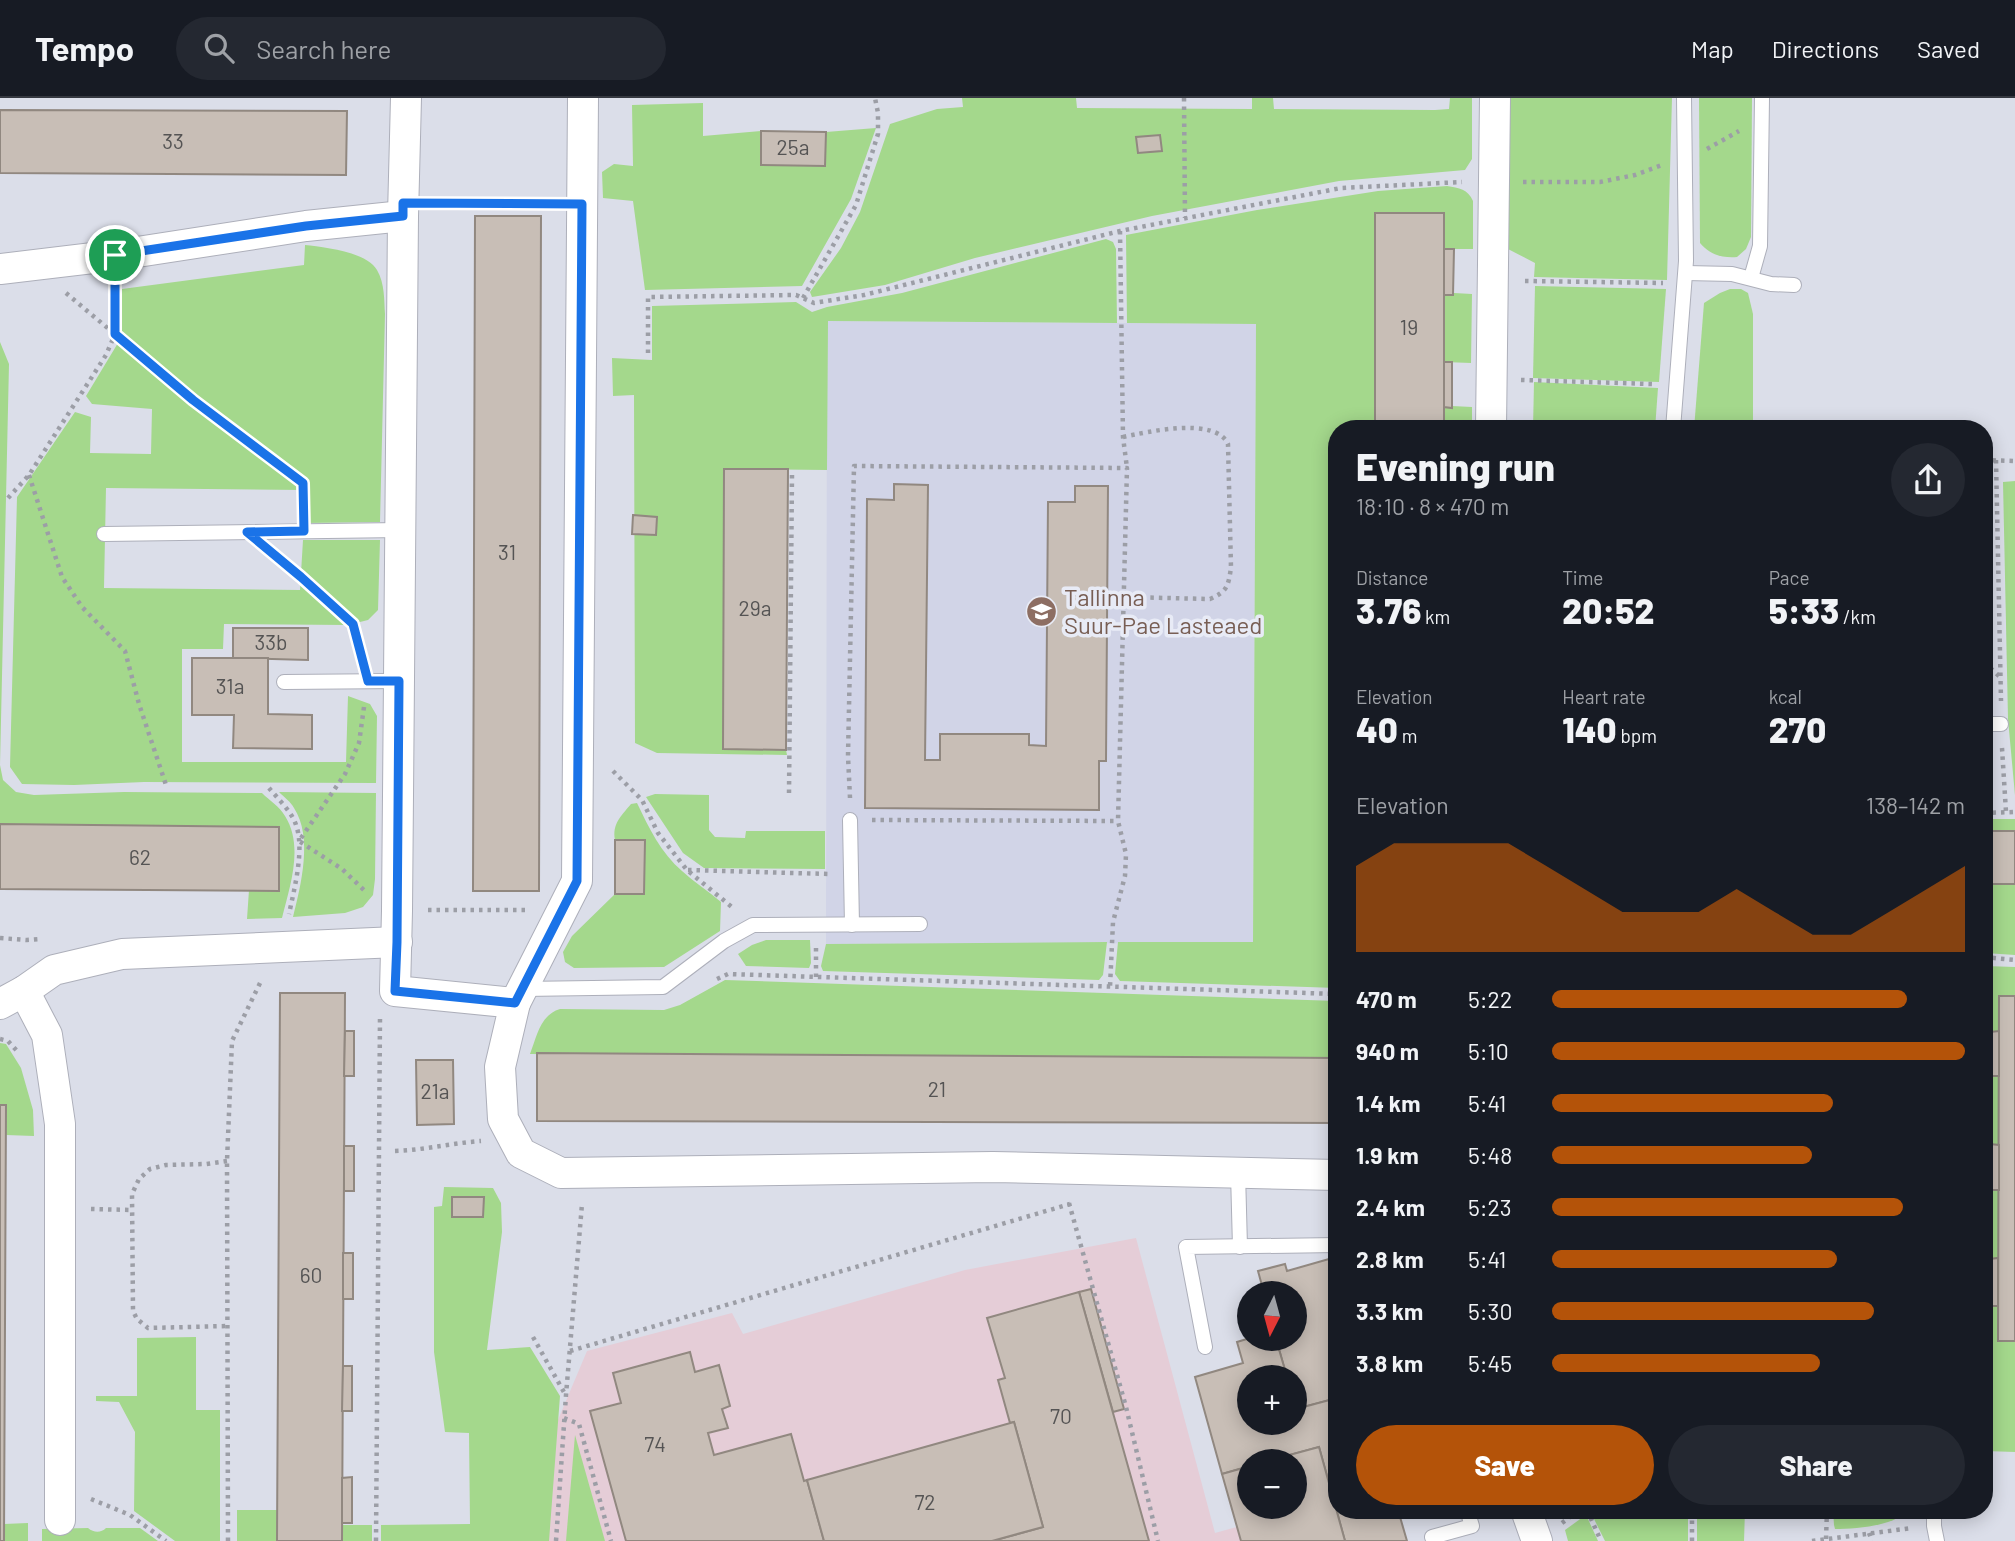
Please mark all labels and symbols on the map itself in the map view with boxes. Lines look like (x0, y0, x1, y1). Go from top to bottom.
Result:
house number: 33 (162, 128, 184, 153)
house number: 25a (777, 134, 809, 159)
pin (85, 225, 145, 285)
house number: 19 (1400, 314, 1418, 339)
house number: 31 (498, 539, 516, 564)
place label: Tallinna Suur-Pae Lasteaed (1064, 582, 1262, 639)
house number: 29a (739, 595, 771, 620)
school or university icon: Tallinna Suur-Pae Lasteaed (1024, 595, 1058, 629)
house number: 33b (254, 629, 288, 654)
house number: 31a (216, 673, 244, 698)
house number: 62 (129, 844, 151, 869)
house number: 21 (928, 1076, 946, 1101)
house number: 21a (420, 1078, 450, 1103)
house number: 60 (300, 1262, 322, 1287)
north arrow (1237, 1281, 1307, 1351)
house number: 70 (1050, 1403, 1072, 1428)
house number: 74 (644, 1431, 666, 1456)
house number: 72 (914, 1489, 936, 1514)

